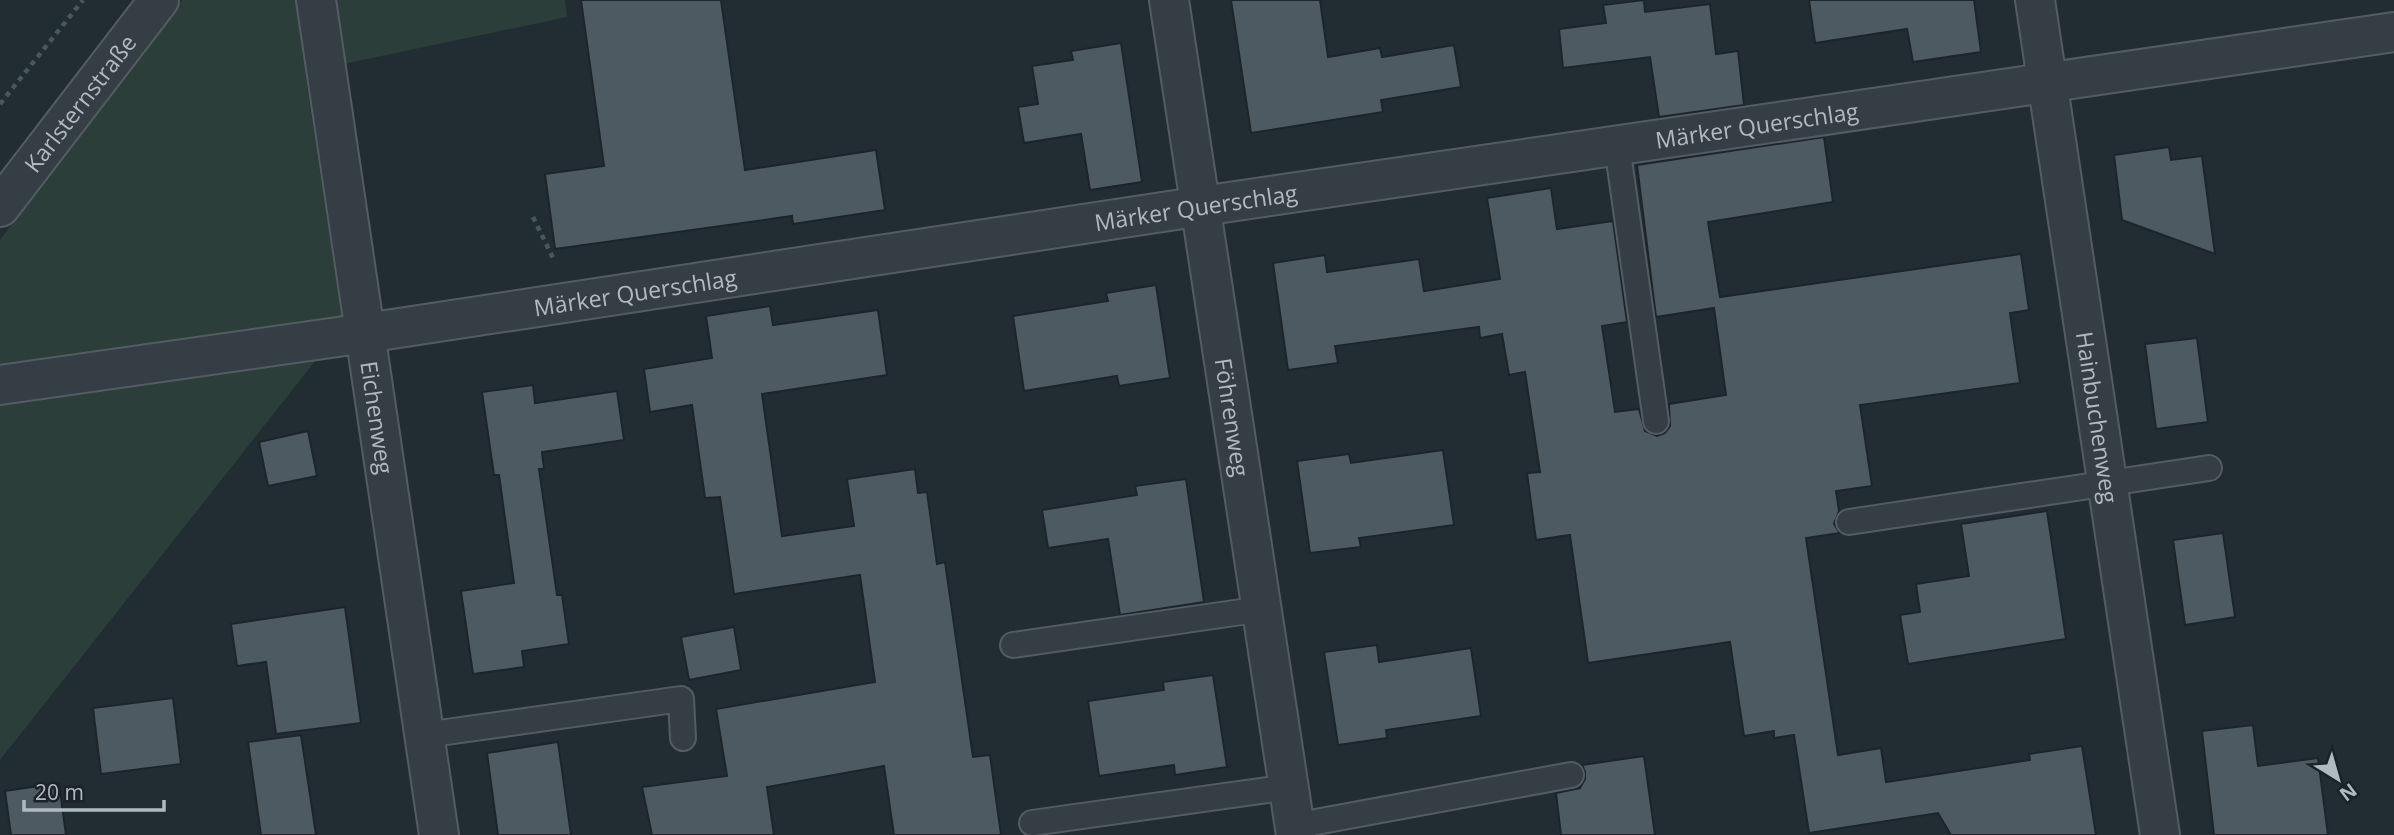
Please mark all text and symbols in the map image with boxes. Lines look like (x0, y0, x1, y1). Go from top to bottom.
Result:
street label: Karlsternstraße (16, 27, 143, 179)
street label: Märker Querschlag (1653, 94, 1861, 156)
street label: Märker Querschlag (1092, 176, 1300, 238)
street label: Märker Querschlag (532, 261, 739, 323)
street label: Hainbuchenweg (2069, 329, 2126, 506)
street label: Föhrenweg (1208, 356, 1257, 479)
street label: Eichenweg (353, 359, 402, 477)
north arrow (2303, 744, 2373, 814)
scale bar (24, 768, 164, 812)
text: 20 m (35, 778, 84, 806)
text: N (2334, 778, 2362, 808)

